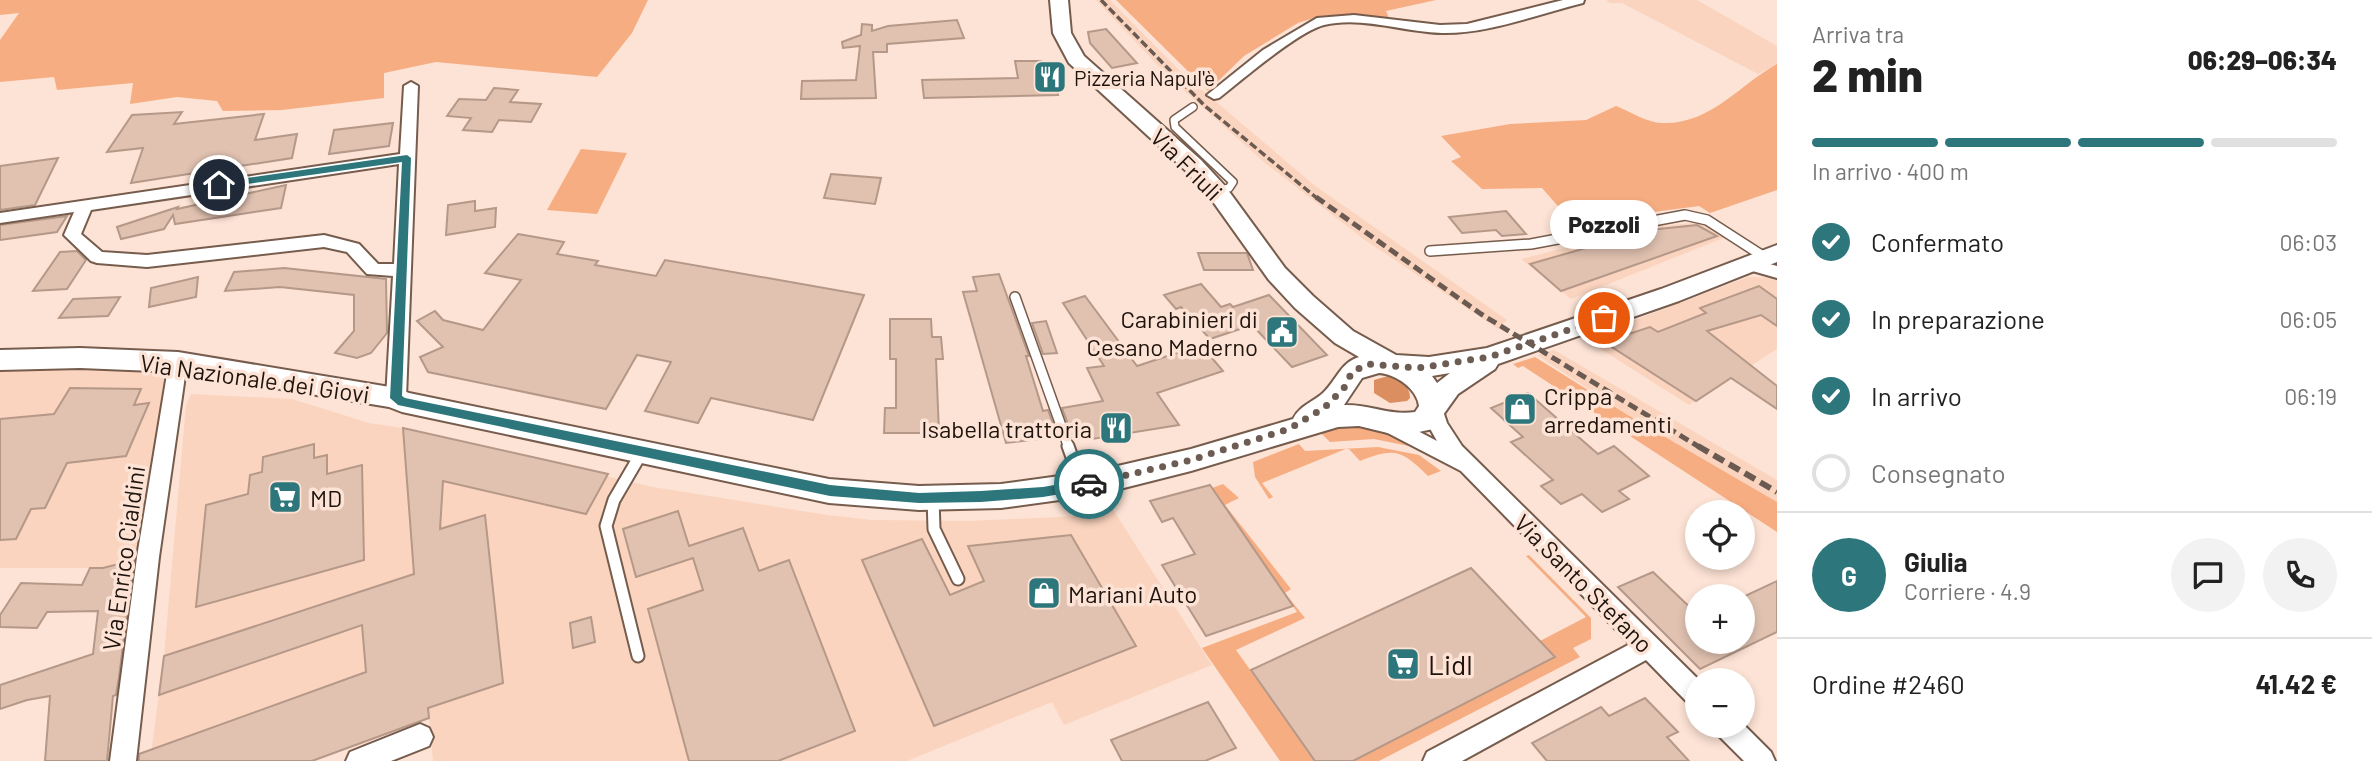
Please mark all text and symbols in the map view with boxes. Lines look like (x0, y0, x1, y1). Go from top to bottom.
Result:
text: Arriva tra (1812, 20, 1904, 48)
text: 06:29–06:34 (2188, 44, 2337, 75)
text: 2 min (1812, 46, 1923, 101)
restaurant icon: Pizzeria Napul'è (1031, 58, 1069, 96)
place label: Pizzeria Napul'è (1074, 65, 1215, 90)
street label: Via Friuli (1145, 122, 1229, 206)
pin (189, 155, 249, 215)
text: In arrivo · 400 m (1812, 157, 1969, 185)
icon: home (200, 166, 238, 204)
callout: Pozzoli (1550, 199, 1658, 248)
text: Pozzoli (1568, 210, 1640, 238)
icon: check (1812, 223, 1850, 261)
text: Confermato (1871, 226, 2004, 257)
text: 06:03 (2280, 228, 2337, 256)
pin (1574, 288, 1634, 348)
icon: bag (1585, 299, 1623, 337)
icon: check (1812, 300, 1850, 338)
text: In preparazione (1871, 303, 2045, 334)
place label: Carabinieri di Cesano Maderno (1087, 304, 1258, 361)
text: 06:05 (2280, 305, 2337, 333)
public building icon: Carabinieri di Cesano Maderno (1263, 313, 1301, 351)
street label: Via Nazionale dei Giovi (138, 348, 372, 408)
icon: check (1812, 377, 1850, 415)
text: In arrivo (1871, 380, 1962, 411)
place label: Crippa arredamenti (1544, 381, 1672, 438)
text: 06:19 (2284, 382, 2337, 410)
shop icon: Crippa arredamenti (1501, 390, 1539, 428)
restaurant icon: Isabella trattoria (1097, 409, 1135, 447)
place label: Isabella trattoria (921, 414, 1092, 443)
courier (1054, 449, 1124, 519)
text: Consegnato (1871, 457, 2006, 488)
street label: Via Enrico Cialdini (96, 464, 150, 652)
icon: car (1070, 465, 1108, 503)
supermarket icon: MD (266, 478, 304, 516)
place label: MD (310, 483, 342, 512)
map controls (1685, 500, 1755, 738)
button: locate (1685, 500, 1755, 570)
street label: Via Santo Stefano (1509, 508, 1659, 658)
button: chat (2171, 538, 2245, 612)
button: phone (2263, 538, 2337, 612)
text: Giulia (1904, 546, 1967, 577)
text: G (1841, 560, 1857, 591)
shop icon: Mariani Auto (1025, 574, 1063, 612)
text: Corriere · 4.9 (1904, 577, 2031, 605)
place label: Mariani Auto (1068, 579, 1197, 608)
button: + (1685, 584, 1755, 654)
supermarket icon: Lidl (1384, 645, 1422, 683)
place label: Lidl (1428, 647, 1473, 681)
button: − (1685, 668, 1755, 738)
text: Ordine #2460 (1812, 668, 1965, 699)
text: 41.42 € (2256, 668, 2337, 699)

